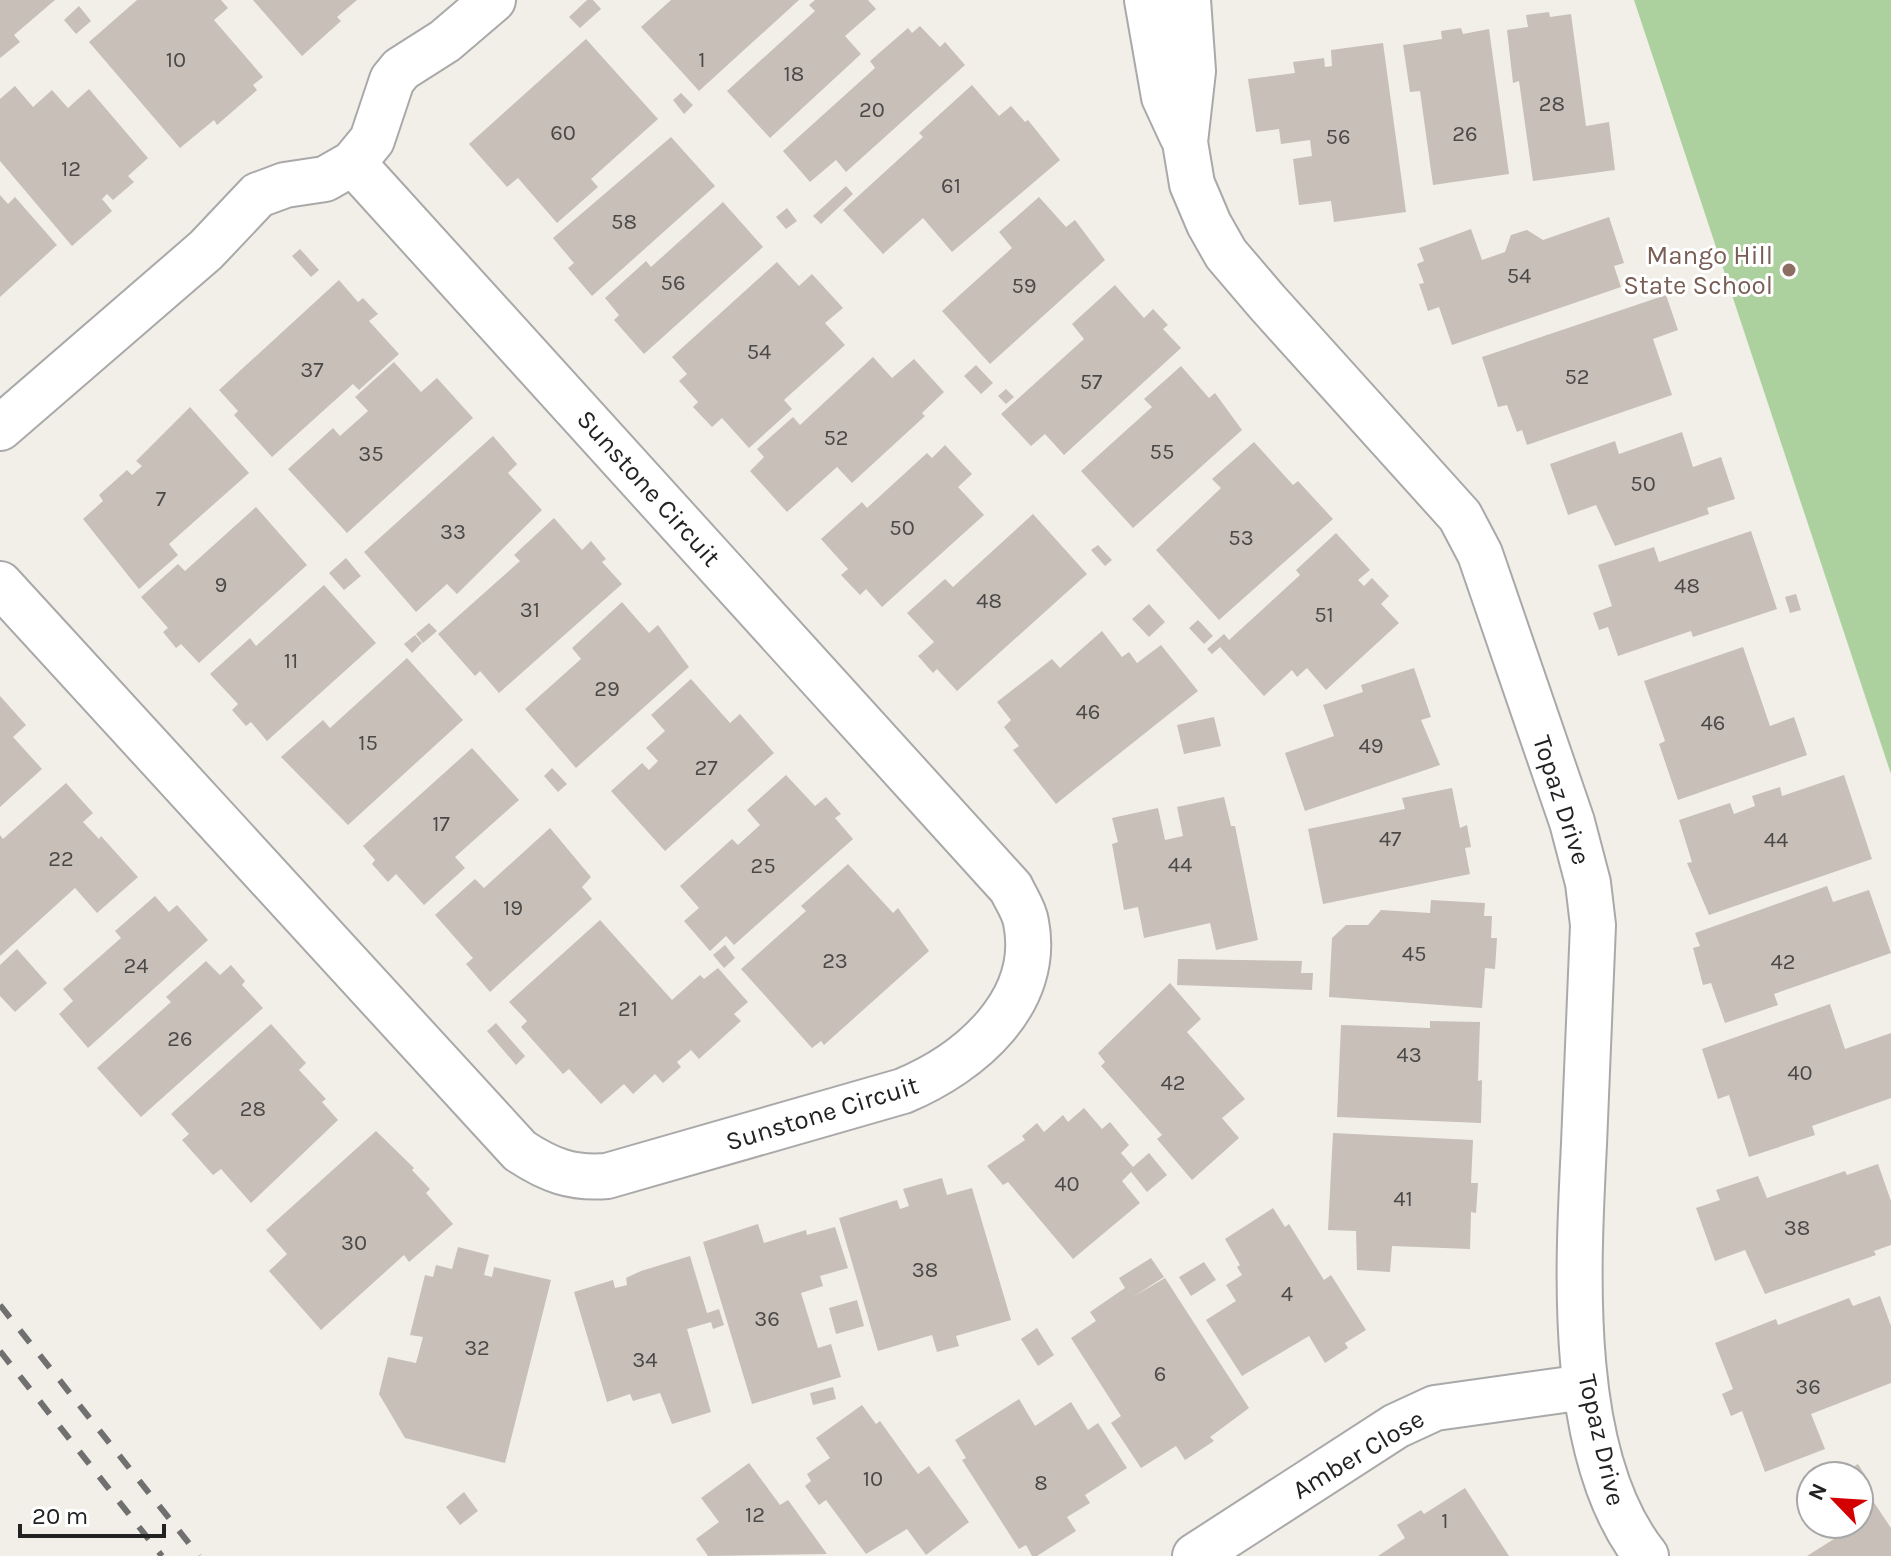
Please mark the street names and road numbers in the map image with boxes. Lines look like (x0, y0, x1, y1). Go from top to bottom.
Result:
street label: Sunstone Circuit (570, 404, 727, 573)
street label: Topaz Drive (1526, 732, 1597, 869)
street label: Sunstone Circuit (722, 1069, 922, 1158)
street label: Topaz Drive (1571, 1371, 1632, 1509)
street label: Amber Close (1287, 1403, 1430, 1506)

